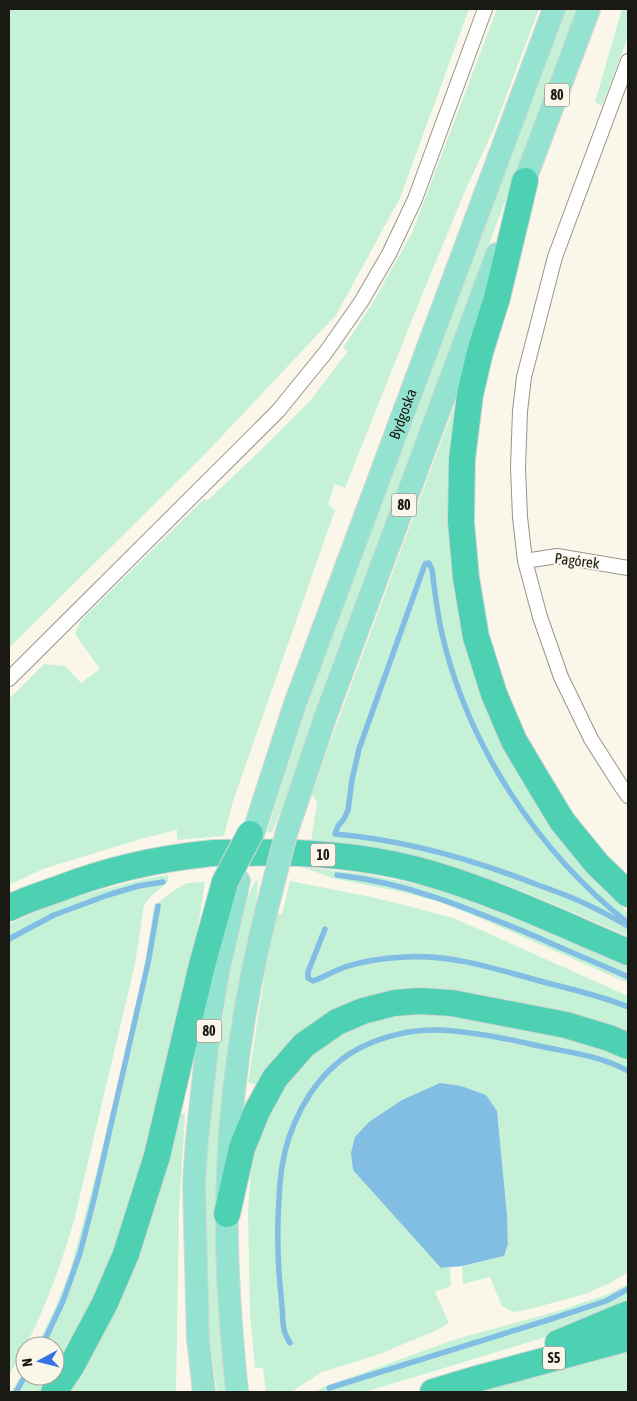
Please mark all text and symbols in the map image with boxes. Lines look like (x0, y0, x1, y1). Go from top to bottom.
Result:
road number: 80 (544, 84, 570, 106)
street label: Bydgoska (385, 386, 420, 441)
road number: 80 (392, 494, 416, 516)
street label: Pagórek (554, 549, 601, 572)
road number: 10 (310, 844, 336, 866)
road number: 80 (196, 1019, 222, 1042)
north arrow (15, 1336, 65, 1386)
road number: S5 (543, 1346, 565, 1370)
text: N (19, 1358, 36, 1368)

